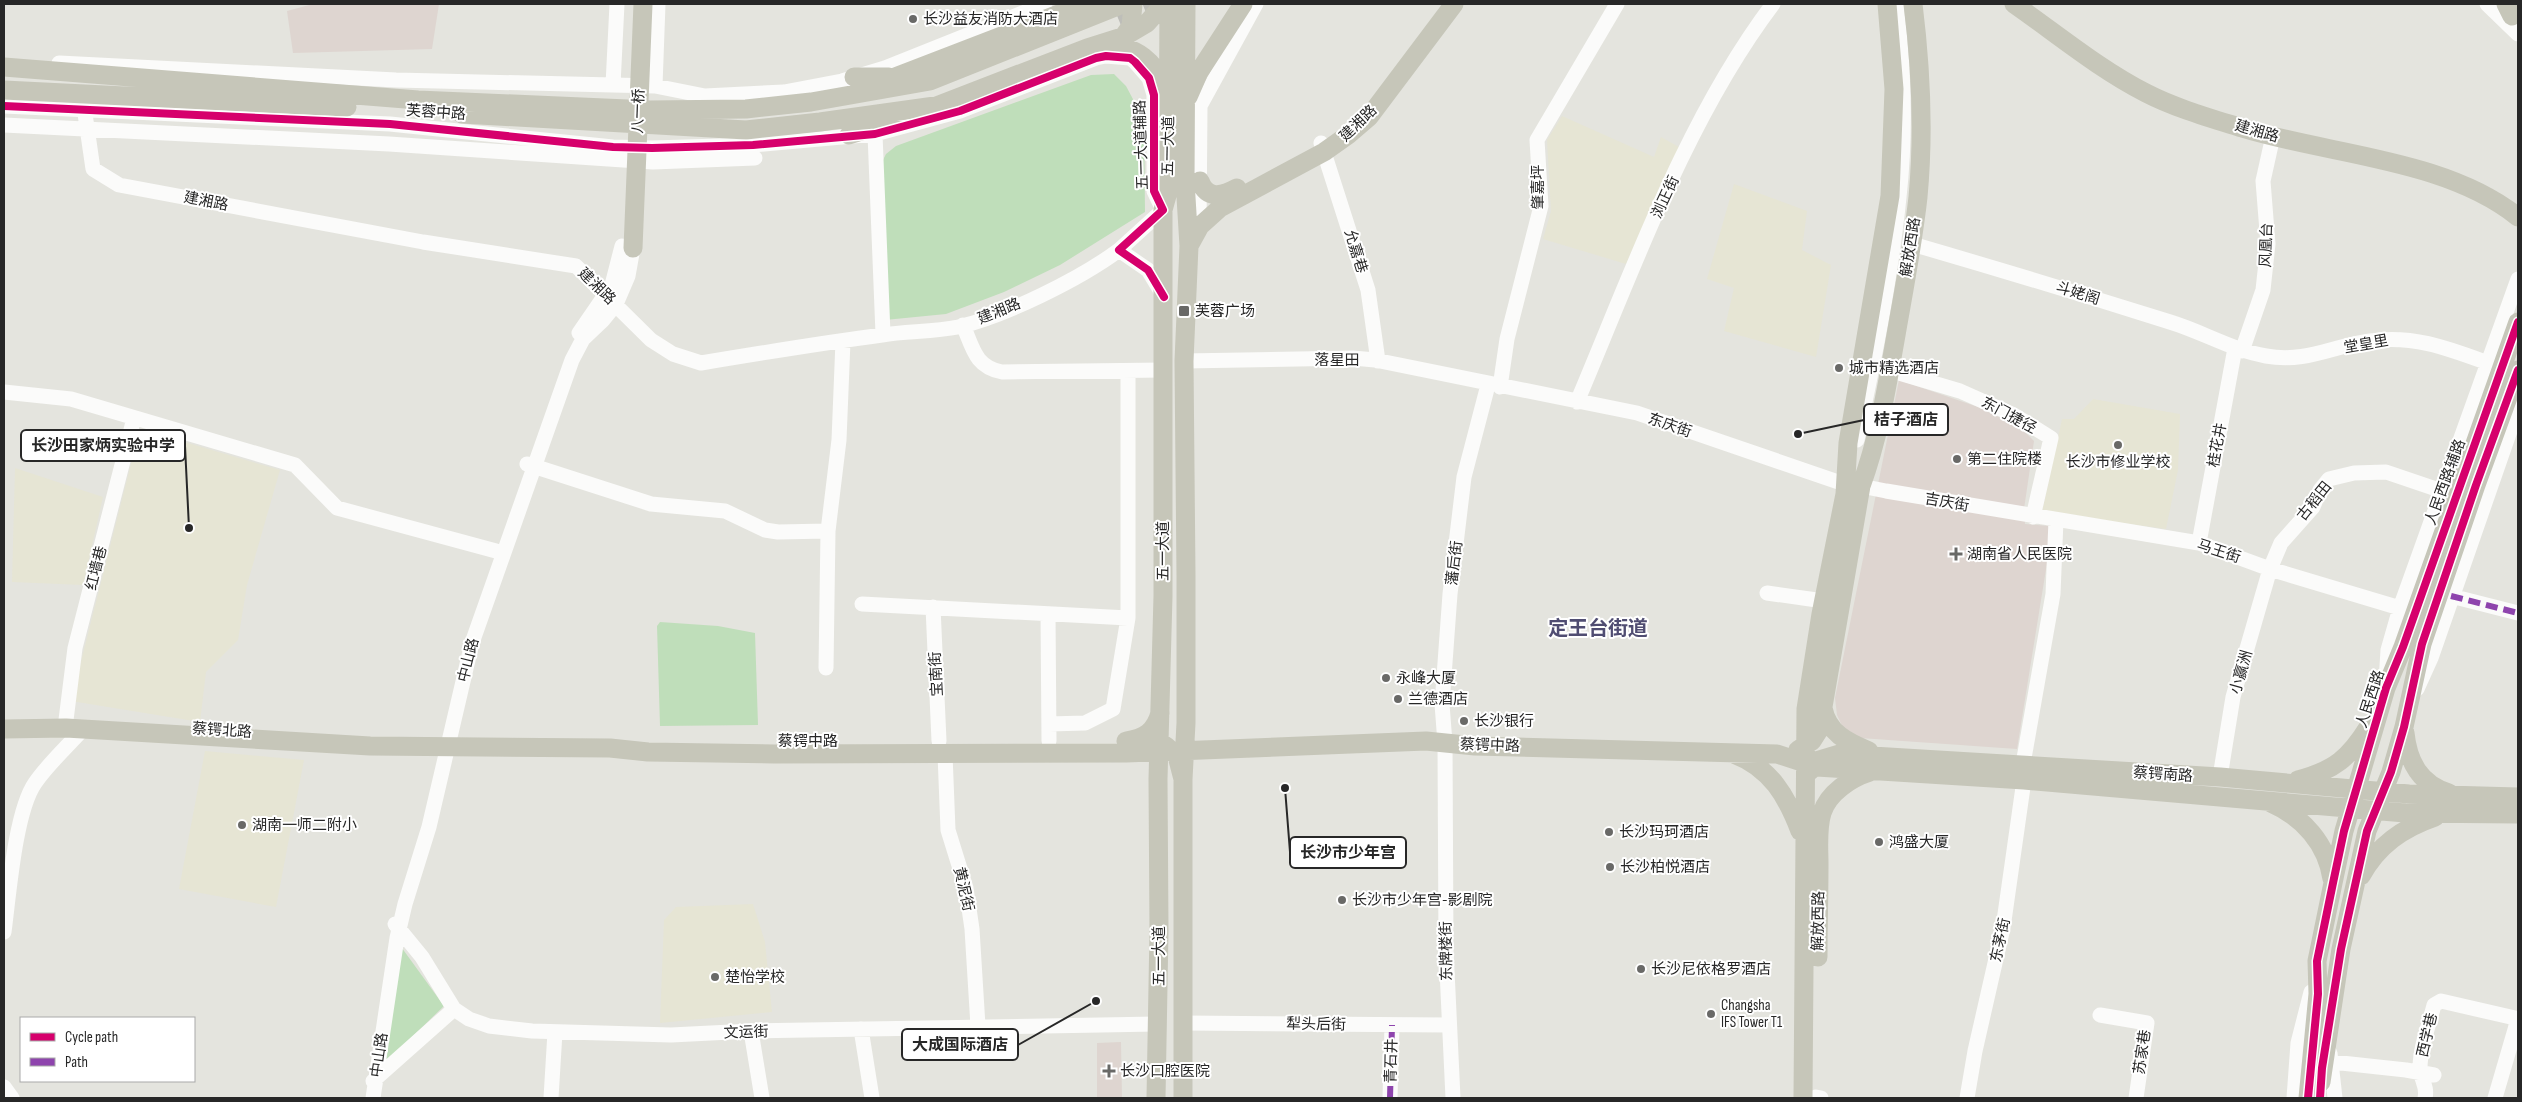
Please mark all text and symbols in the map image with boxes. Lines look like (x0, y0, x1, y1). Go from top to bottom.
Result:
place label: 长沙益友消防大酒店 (923, 10, 1058, 29)
marker: 长沙益友消防大酒店 (907, 13, 919, 25)
street label: 八一桥 (628, 88, 649, 134)
street label: 五一大道辅路 (1130, 100, 1153, 190)
street label: 芙蓉中路 (405, 101, 467, 124)
street label: 建湘路 (1336, 101, 1381, 146)
street label: 五一大道 (1158, 116, 1179, 176)
street label: 建湘路 (2233, 116, 2281, 147)
street label: 肇嘉坪 (1529, 164, 1548, 210)
street label: 浏正街 (1647, 173, 1684, 222)
street label: 建湘路 (182, 188, 230, 215)
street label: 解放西路 (1896, 216, 1925, 278)
street label: 风凰台 (2256, 222, 2277, 268)
street label: 允嘉巷 (1340, 227, 1371, 275)
street label: 建湘路 (574, 264, 619, 309)
street label: 斗姥阁 (2054, 278, 2102, 309)
street label: 建湘路 (975, 294, 1024, 329)
place label: 芙蓉广场 (1195, 302, 1255, 321)
marker: 芙蓉广场 (1177, 304, 1191, 318)
street label: 堂皇里 (2342, 331, 2390, 358)
street label: 落星田 (1314, 351, 1360, 370)
place label: 城市精选酒店 (1849, 359, 1939, 378)
marker: 城市精选酒店 (1833, 362, 1845, 374)
street label: 东门捷径 (1978, 393, 2040, 438)
callout: 桔子酒店 (1864, 404, 1948, 435)
street label: 东庆街 (1645, 409, 1694, 442)
text: 桔子酒店 (1874, 411, 1938, 430)
street label: 桂花井 (2204, 421, 2231, 469)
callout: 长沙田家炳实验中学 (21, 430, 185, 461)
text: 长沙田家炳实验中学 (31, 436, 175, 456)
street label: 人民西路辅路 (2421, 437, 2470, 528)
marker: 长沙市修业学校 (2112, 439, 2124, 451)
place label: 第二住院楼 (1967, 450, 2042, 469)
marker: 第二住院楼 (1951, 453, 1963, 465)
place label: 长沙市修业学校 (2065, 453, 2171, 472)
street label: 古稻田 (2293, 478, 2336, 525)
street label: 吉庆街 (1923, 489, 1971, 516)
street label: 五一大道 (1154, 521, 1173, 581)
street label: 马王街 (2195, 535, 2243, 567)
street label: 藩后街 (1442, 540, 1467, 587)
street label: 红墙巷 (82, 544, 111, 592)
place label: 湖南省人民医院 (1967, 545, 2072, 564)
marker: 湖南省人民医院 (1949, 547, 1963, 561)
district label: 定王台街道 (1548, 617, 1648, 641)
street label: 中山路 (454, 636, 483, 684)
street label: 小赢洲 (2226, 648, 2257, 696)
street label: 宝南街 (926, 651, 947, 697)
street label: 人民西路 (2352, 668, 2389, 731)
place label: 永峰大厦 (1396, 669, 1456, 688)
marker: 永峰大厦 (1380, 672, 1392, 684)
place label: 兰德酒店 (1408, 690, 1468, 709)
marker: 兰德酒店 (1392, 693, 1404, 705)
place label: 长沙银行 (1474, 712, 1534, 731)
marker: 长沙银行 (1458, 715, 1470, 727)
street label: 蔡锷北路 (191, 719, 253, 742)
street label: 蔡锷中路 (778, 732, 838, 751)
street label: 蔡锷中路 (1460, 735, 1520, 756)
street label: 蔡锷南路 (2132, 763, 2194, 786)
place label: 湖南一师二附小 (252, 816, 357, 835)
marker: 湖南一师二附小 (236, 819, 248, 831)
place label: 长沙玛珂酒店 (1619, 823, 1709, 842)
marker: 长沙玛珂酒店 (1603, 826, 1615, 838)
place label: 鸿盛大厦 (1889, 833, 1949, 852)
marker: 鸿盛大厦 (1873, 836, 1885, 848)
callout: 长沙市少年宫 (1290, 837, 1406, 868)
text: 长沙市少年宫 (1300, 843, 1396, 863)
place label: 长沙柏悦酒店 (1620, 858, 1710, 877)
marker: 长沙柏悦酒店 (1604, 861, 1616, 873)
street label: 黄泥街 (949, 865, 978, 913)
place label: 长沙市少年宫-影剧院 (1352, 891, 1493, 910)
street label: 解放西路 (1808, 891, 1829, 951)
marker: 长沙市少年宫-影剧院 (1336, 894, 1348, 906)
street label: 东茅街 (1987, 916, 2014, 964)
street label: 东牌楼街 (1436, 921, 1457, 981)
street label: 五一大道 (1150, 926, 1169, 986)
place label: 长沙尼依格罗酒店 (1651, 960, 1771, 979)
marker: 长沙尼依格罗酒店 (1635, 963, 1647, 975)
place label: 楚怡学校 (725, 968, 785, 987)
marker: 楚怡学校 (709, 971, 721, 983)
place label: Changsha IFS Tower T1 (1721, 996, 1783, 1032)
marker: Changsha IFS Tower T1 (1705, 1008, 1717, 1020)
street label: 西学巷 (2413, 1011, 2442, 1059)
street label: 犁头后街 (1286, 1014, 1346, 1035)
legend (20, 1017, 195, 1082)
street label: 文运街 (723, 1022, 769, 1043)
text: Cycle path (65, 1028, 118, 1047)
street label: 苏家巷 (2130, 1028, 2155, 1076)
callout: 大成国际酒店 (902, 1029, 1018, 1060)
street label: 中山路 (367, 1031, 392, 1079)
text: 大成国际酒店 (912, 1035, 1008, 1055)
street label: 青石井 (1382, 1038, 1401, 1084)
text: Path (65, 1053, 88, 1072)
place label: 长沙口腔医院 (1120, 1062, 1210, 1081)
marker: 长沙口腔医院 (1102, 1064, 1116, 1078)

